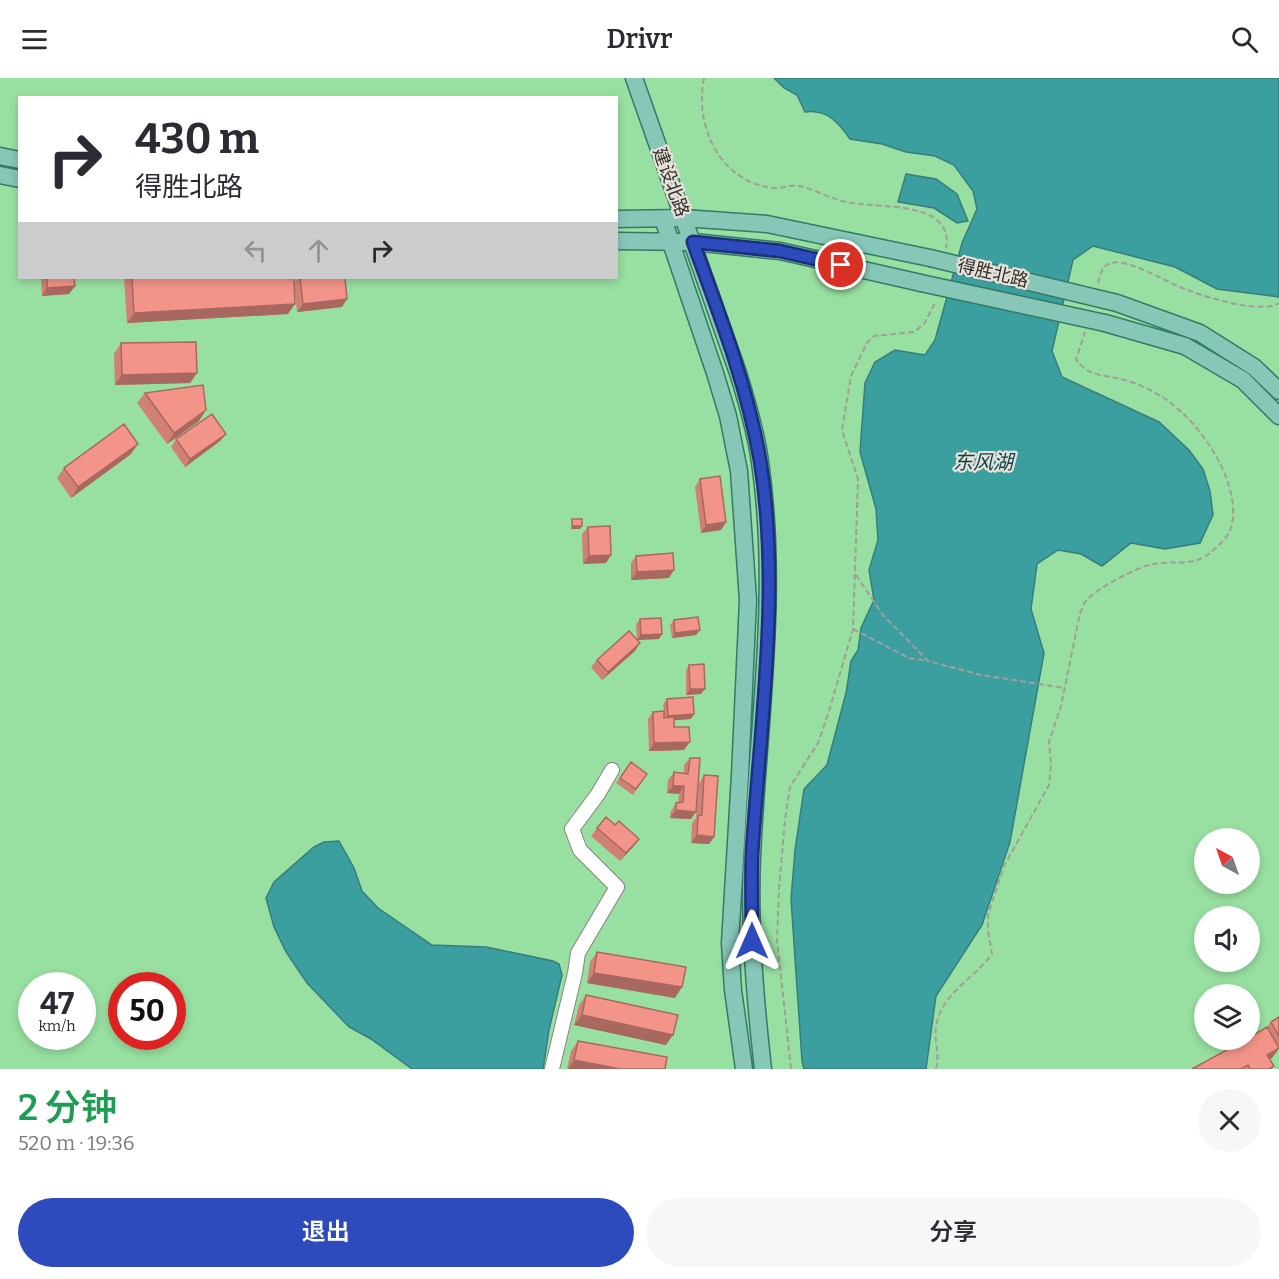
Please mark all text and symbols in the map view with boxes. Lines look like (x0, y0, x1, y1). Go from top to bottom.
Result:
icon: menu (18, 23, 51, 56)
text: Drivr (607, 23, 672, 55)
icon: search (1228, 23, 1261, 56)
text: 430 m (135, 114, 259, 164)
icon: right (36, 120, 114, 198)
street label: 建设北路 (648, 144, 694, 220)
text: 得胜北路 (135, 171, 243, 203)
icon: left (239, 234, 272, 267)
icon: ahead (302, 234, 335, 267)
icon: right (365, 234, 398, 267)
pin (815, 239, 866, 290)
icon: arrive (824, 248, 857, 281)
street label: 得胜北路 (955, 254, 1031, 292)
water label: 东风湖 (953, 450, 1016, 474)
north arrow (1194, 828, 1260, 894)
map controls (1194, 828, 1260, 1050)
button: sound (1194, 906, 1260, 972)
position arrow (720, 909, 784, 973)
speed limit sign: 50 (108, 972, 186, 1050)
button: layers (1194, 984, 1260, 1050)
text: 47 (40, 986, 74, 1022)
text: km/h (38, 1017, 76, 1035)
text: 2 分钟 (18, 1086, 117, 1130)
button: close (1198, 1089, 1261, 1152)
text: 520 m · 19:36 (18, 1131, 135, 1155)
button: 退出 (18, 1198, 634, 1267)
button: 分享 (646, 1198, 1261, 1267)

